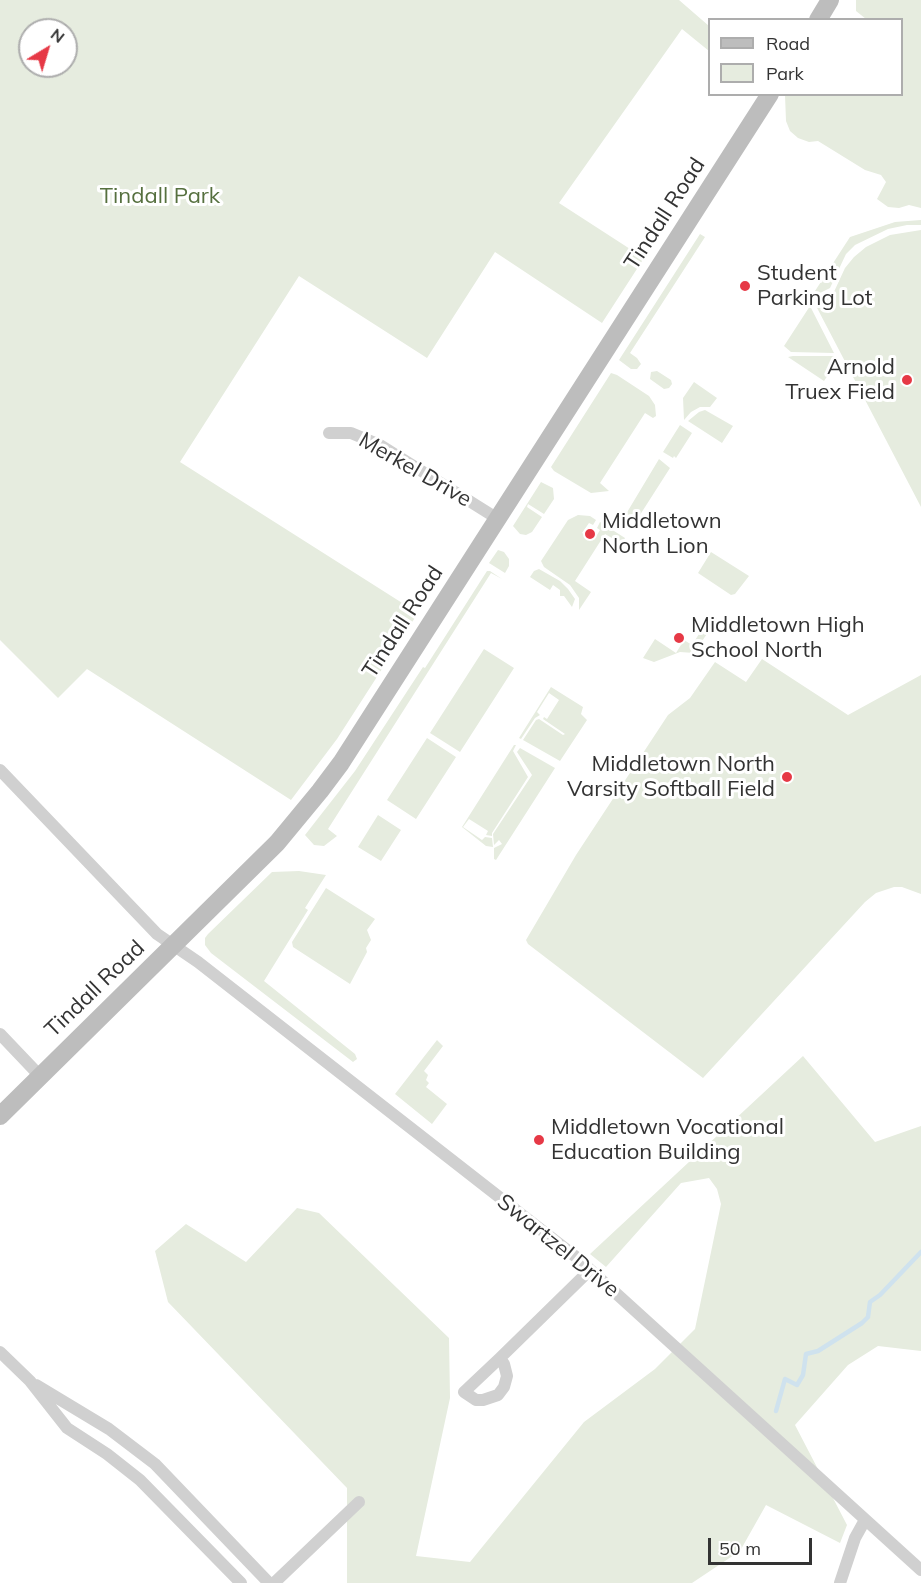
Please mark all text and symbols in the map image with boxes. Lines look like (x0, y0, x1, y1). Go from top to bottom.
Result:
north arrow (18, 18, 78, 78)
legend (708, 18, 903, 96)
text: N (47, 24, 69, 47)
text: Road (766, 32, 810, 55)
text: Park (766, 62, 804, 85)
street label: Tindall Road (619, 153, 711, 275)
park label: Tindall Park (100, 183, 220, 209)
place label: Student Parking Lot (757, 260, 872, 312)
marker: Student Parking Lot (738, 279, 752, 293)
place label: Arnold Truex Field (785, 354, 895, 406)
marker: Arnold Truex Field (900, 373, 914, 387)
street label: Merkel Drive (354, 427, 476, 513)
place label: Middletown North Lion (602, 508, 722, 560)
marker: Middletown North Lion (583, 527, 597, 541)
street label: Tindall Road (357, 561, 449, 683)
place label: Middletown High School North (691, 612, 865, 664)
marker: Middletown High School North (672, 631, 686, 645)
place label: Middletown North Varsity Softball Field (567, 751, 775, 802)
marker: Middletown North Varsity Softball Field (780, 770, 794, 784)
street label: Tindall Road (40, 935, 150, 1043)
place label: Middletown Vocational Education Building (551, 1114, 784, 1166)
marker: Middletown Vocational Education Building (532, 1133, 546, 1147)
street label: Swartzel Drive (492, 1189, 624, 1303)
scale bar (711, 1526, 814, 1564)
text: 50 m (719, 1537, 761, 1560)

